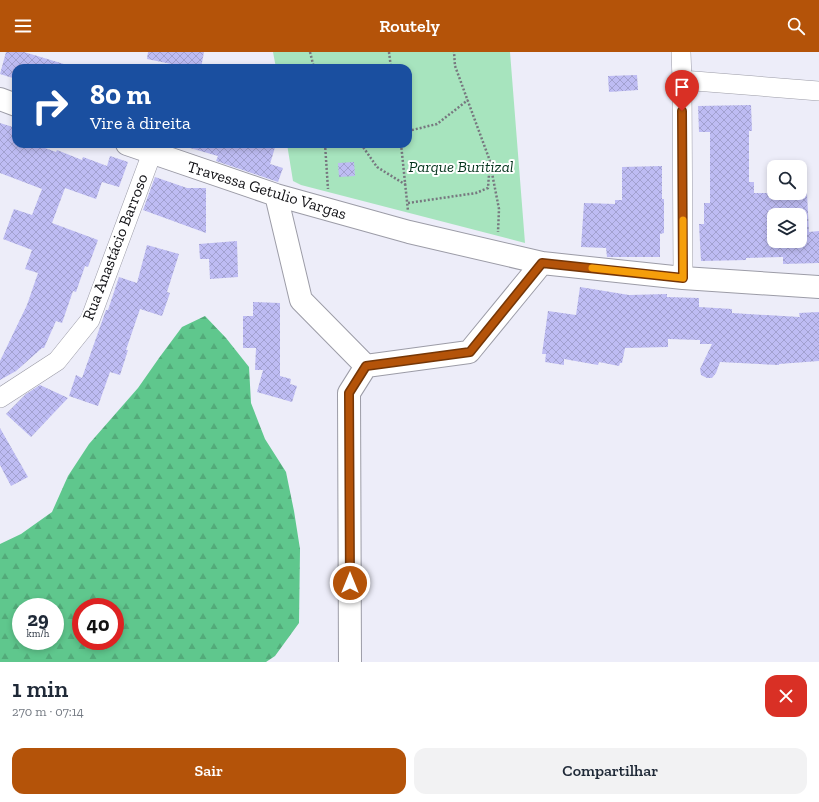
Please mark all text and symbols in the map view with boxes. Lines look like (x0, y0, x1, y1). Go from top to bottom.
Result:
icon: menu (12, 15, 34, 37)
text: Routely (379, 15, 440, 37)
icon: search (785, 15, 807, 37)
pin (665, 70, 699, 111)
icon: arrive (671, 76, 693, 98)
text: 80 m (90, 78, 151, 111)
icon: right (24, 80, 76, 132)
text: Vire à direita (90, 112, 191, 134)
street label: Travessa Getulio Vargas (185, 157, 349, 223)
park label: Parque Buritizal (408, 157, 514, 176)
map controls (767, 160, 807, 248)
button: search (767, 160, 807, 200)
street label: Rua Anastácio Barroso (78, 171, 152, 323)
button: layers (767, 208, 807, 248)
position arrow (329, 562, 371, 604)
speed limit sign: 40 (72, 598, 124, 650)
text: 29 (27, 607, 49, 631)
text: km/h (27, 628, 49, 640)
text: 1 min (12, 674, 68, 703)
button: close (765, 675, 807, 717)
text: 270 m · 07:14 (12, 704, 84, 719)
button: Sair (12, 748, 406, 794)
button: Compartilhar (414, 748, 807, 794)

